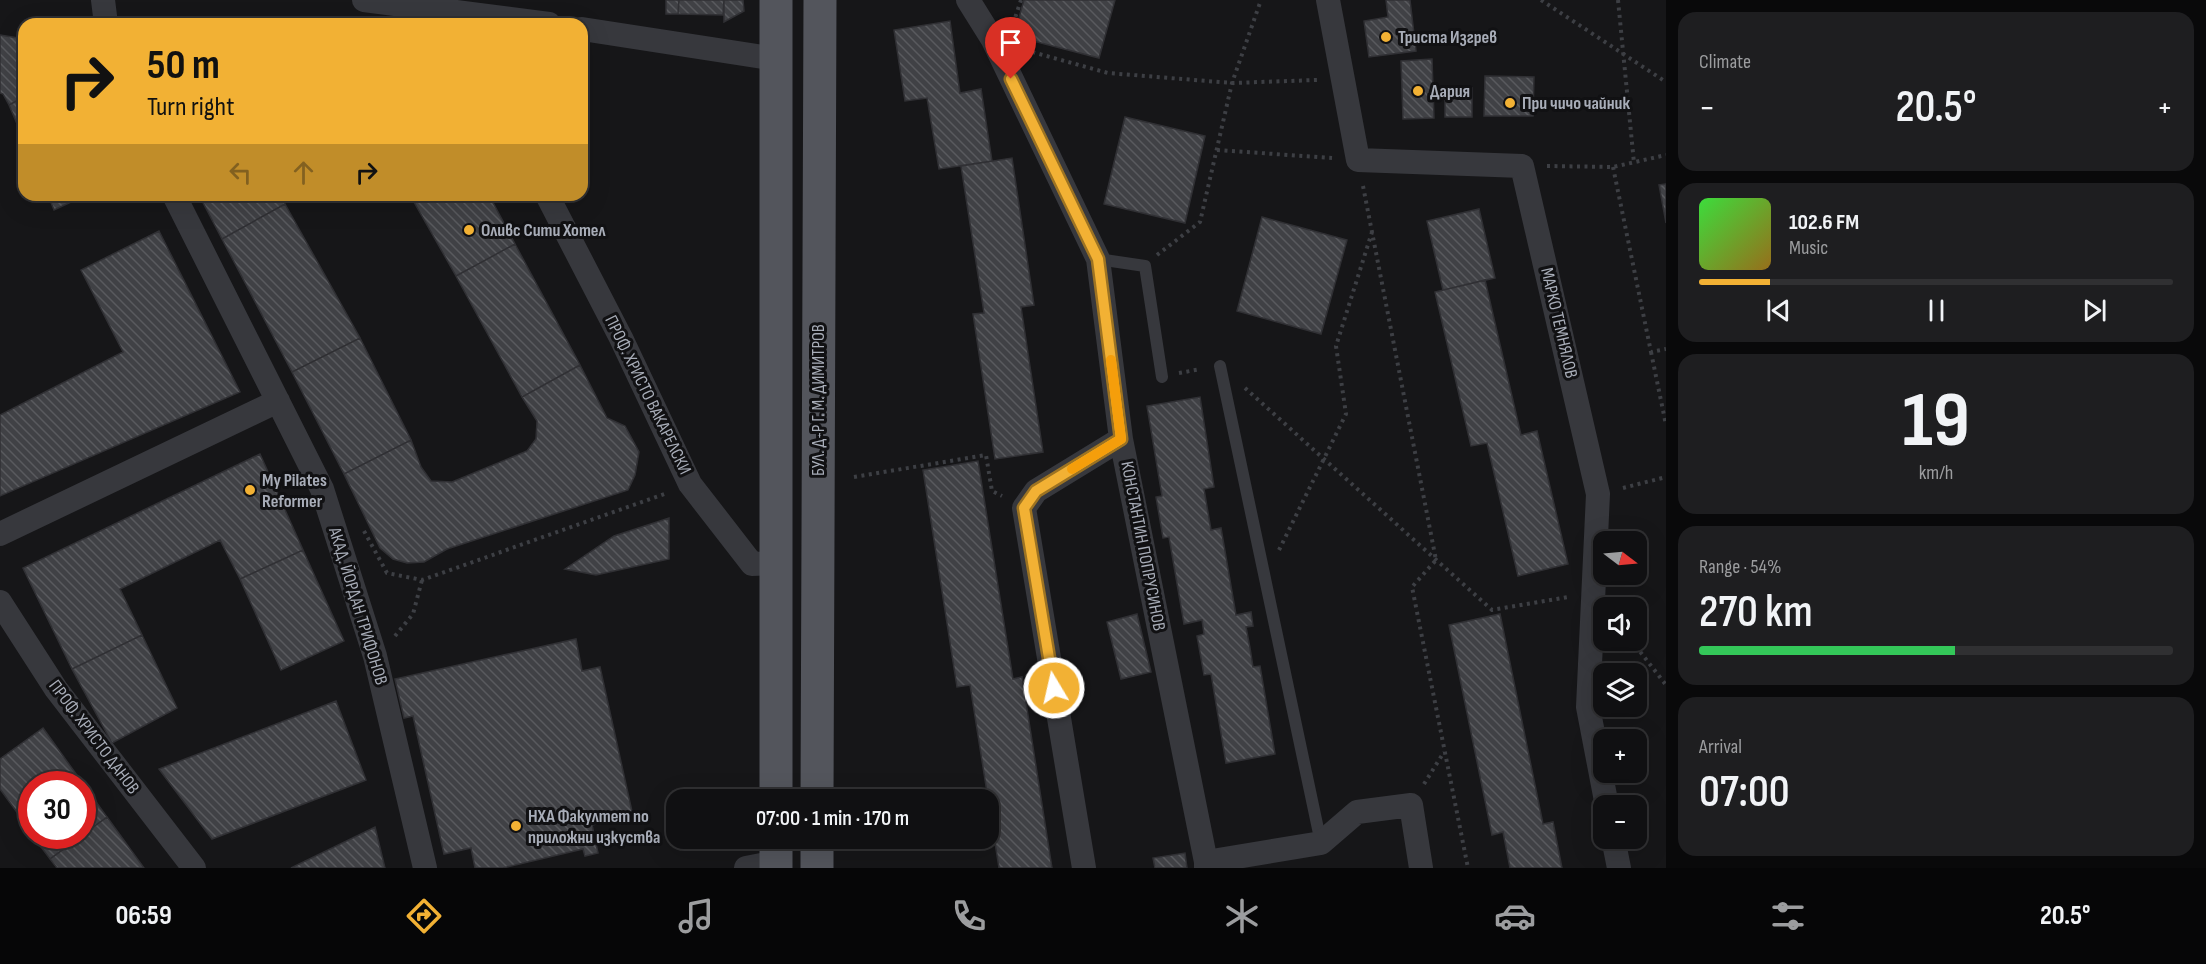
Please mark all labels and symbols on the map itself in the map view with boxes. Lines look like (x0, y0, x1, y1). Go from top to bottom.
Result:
pin (985, 17, 1036, 79)
place label: Триста Изгрев (1398, 27, 1497, 48)
marker: Триста Изгрев (1379, 30, 1393, 44)
place label: Дария (1430, 81, 1470, 102)
marker: Дария (1411, 84, 1425, 98)
place label: При чичо чайник (1522, 93, 1630, 114)
marker: При чичо чайник (1503, 96, 1517, 110)
place label: Оливс Сити Хотел (481, 220, 607, 241)
marker: Оливс Сити Хотел (462, 223, 476, 237)
street label: МАРКО ТЕМНЯЛОВ (1536, 266, 1582, 380)
street label: ПРОФ. ХРИСТО ВАКАРЕЛСКИ (600, 312, 696, 478)
street label: БУЛ. Д-Р Г. М. ДИМИТРОВ (808, 324, 829, 476)
street label: КОНСТАНТИН ПОПРУСИНОВ (1116, 459, 1170, 633)
place label: My Pilates Reformer (262, 470, 327, 512)
marker: My Pilates Reformer (243, 483, 257, 497)
street label: АКАД. ЙОРДАН ТРИФОНОВ (324, 524, 392, 687)
north arrow (1593, 531, 1647, 585)
position arrow (1022, 656, 1086, 720)
street label: ПРОФ. ХРИСТО ДАНОВ (44, 676, 144, 798)
speed limit sign: 30 (18, 771, 96, 849)
place label: НХА Факултет по приложни изкуства (528, 806, 660, 848)
marker: НХА Факултет по приложни изкуства (509, 819, 523, 833)

